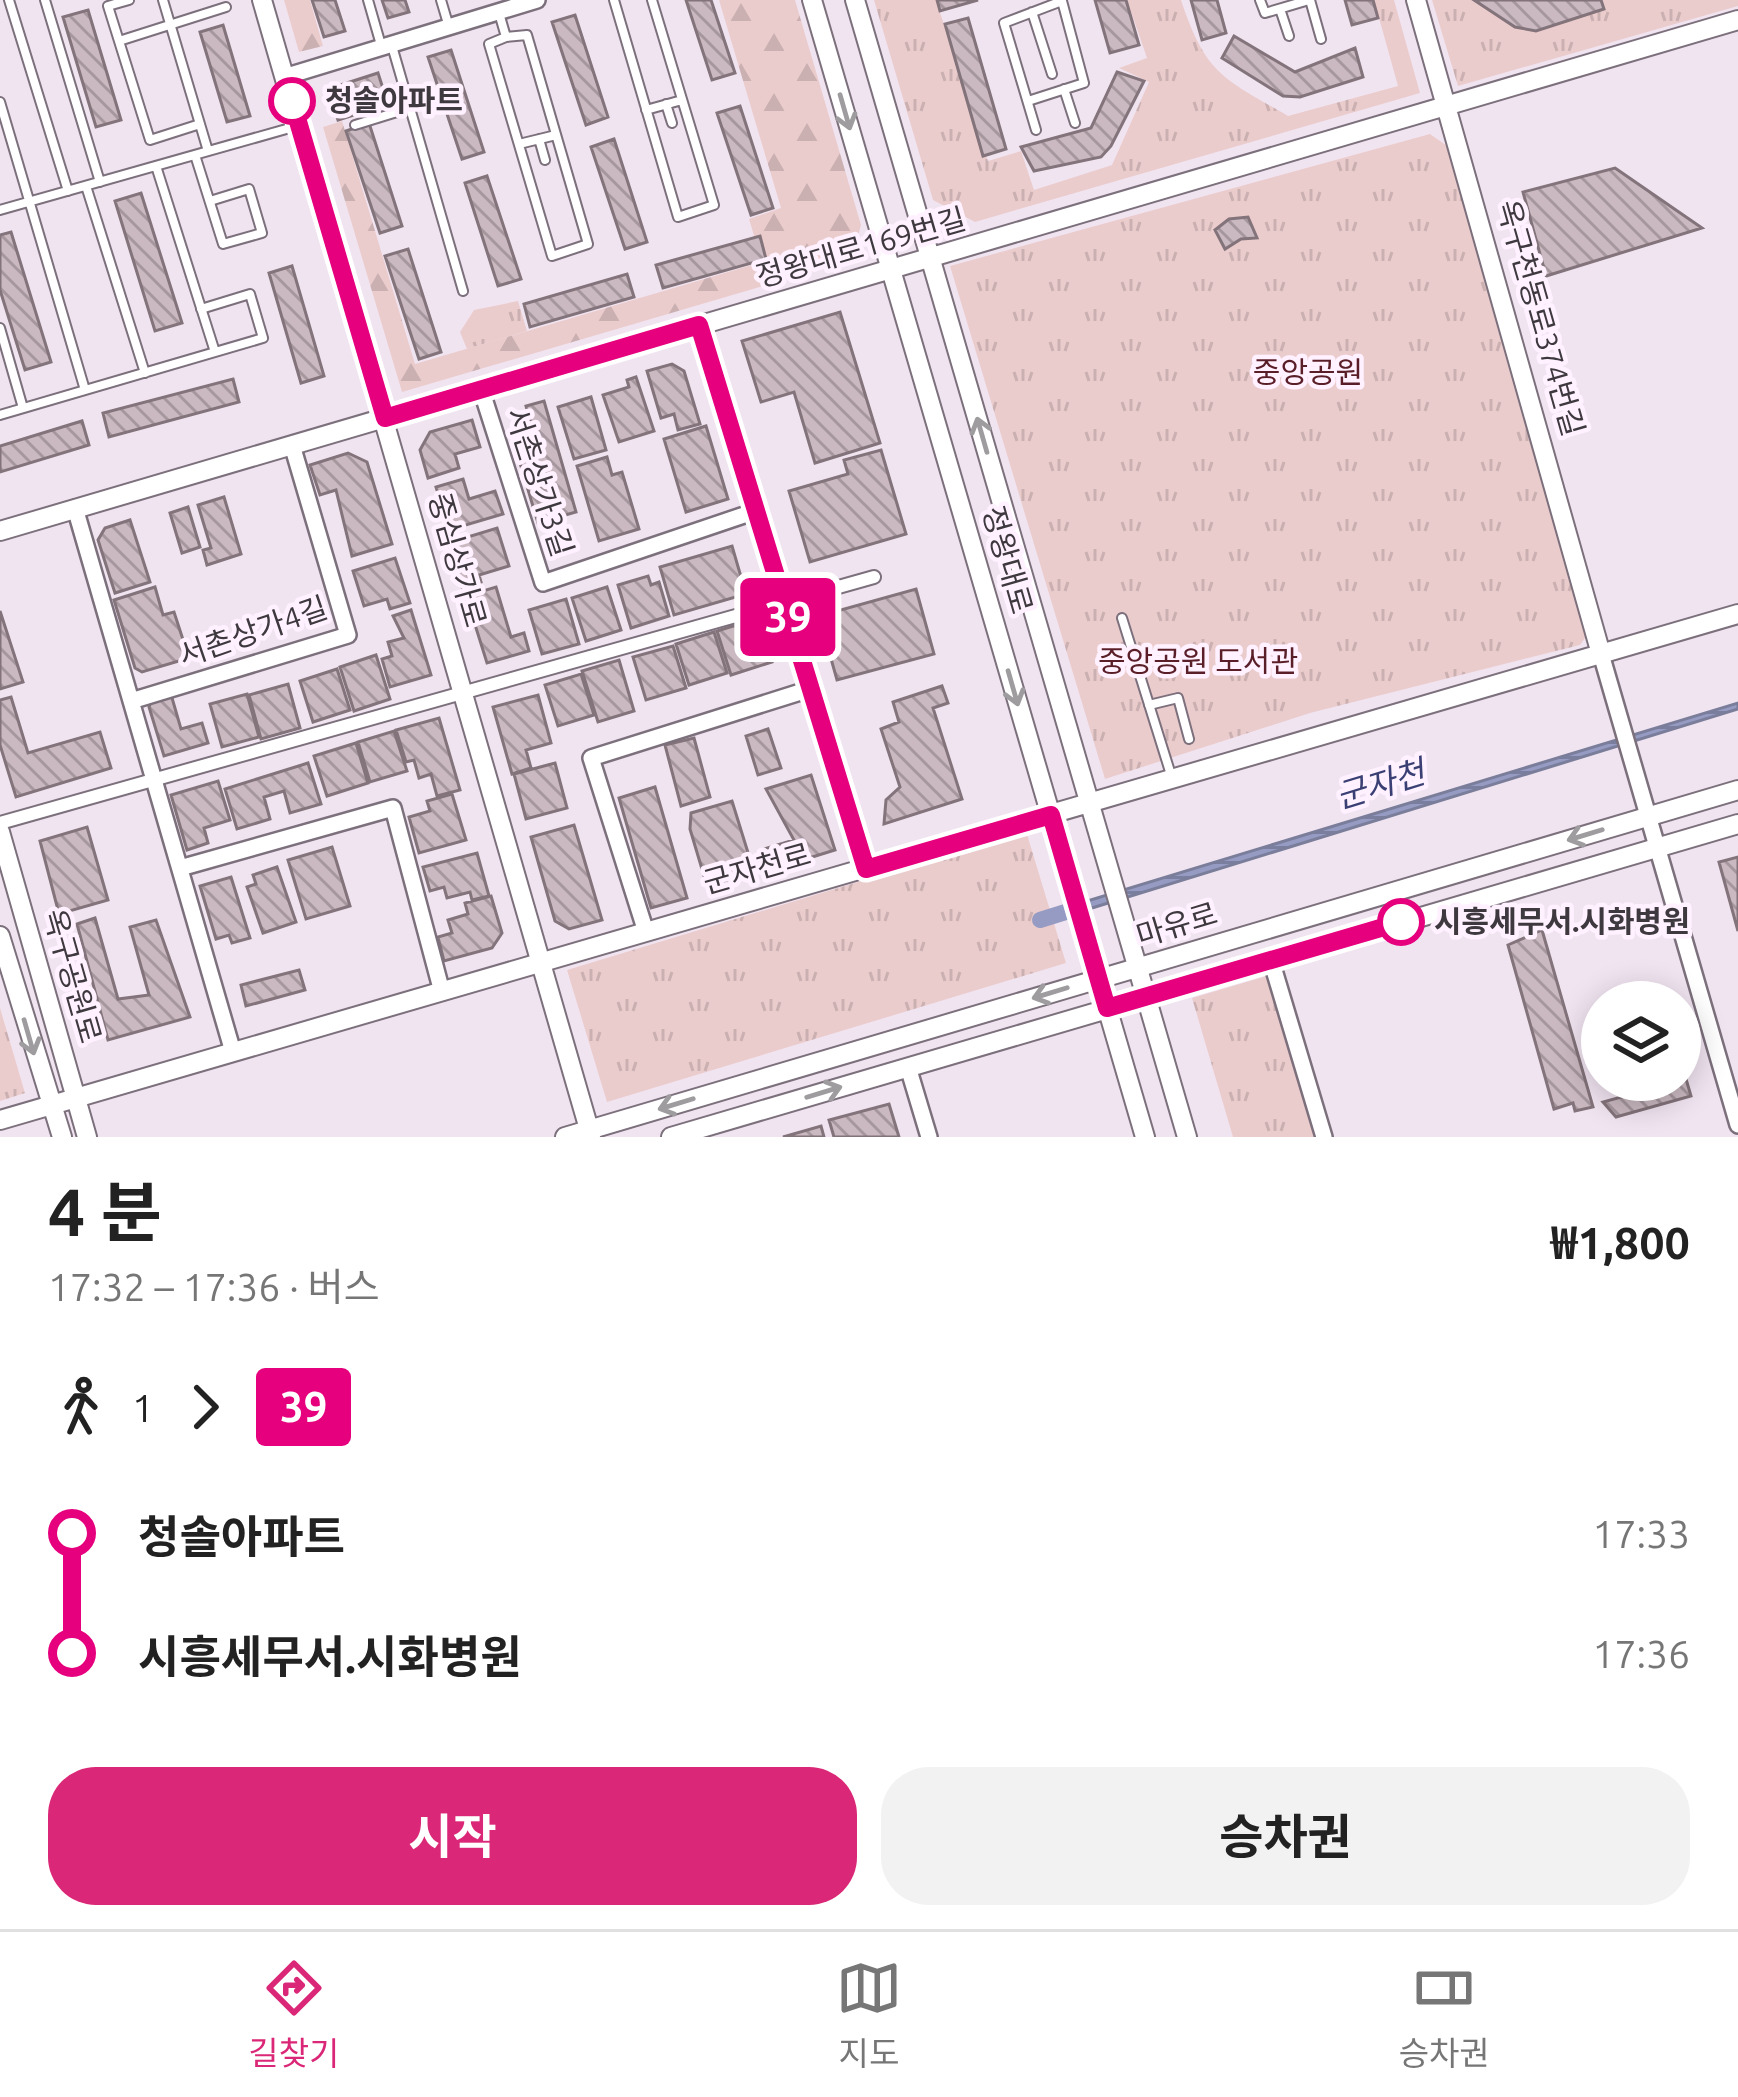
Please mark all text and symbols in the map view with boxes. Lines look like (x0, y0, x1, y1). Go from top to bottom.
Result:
marker: 청솔아파트 (270, 79, 314, 123)
place label: 청솔아파트 (325, 83, 463, 117)
one-way arrow (835, 92, 857, 130)
street label: 옥구천동로374번길 (1491, 196, 1591, 440)
street label: 정왕대로169번길 (752, 201, 969, 293)
park label: 중앙공원 (1253, 355, 1363, 389)
street label: 서촌상가3길 (500, 403, 580, 561)
one-way arrow (970, 416, 992, 454)
street label: 중심상가로 (423, 489, 493, 631)
street label: 정왕대로 (976, 502, 1040, 617)
line badge: 39 (734, 578, 842, 656)
street label: 서촌상가4길 (174, 590, 331, 672)
text: 39 (764, 593, 812, 640)
park label: 중앙공원 도서관 (1098, 644, 1298, 678)
one-way arrow (1003, 668, 1025, 706)
water label: 군자천 (1331, 751, 1432, 815)
one-way arrow (1567, 825, 1605, 847)
street label: 군자천로 (699, 836, 814, 900)
street label: 마유로 (1132, 896, 1221, 952)
marker: 시흥세무서.시화병원 (1379, 900, 1423, 944)
place label: 시흥세무서.시화병원 (1434, 904, 1690, 938)
street label: 옥구공원로 (38, 905, 108, 1047)
map controls (1581, 981, 1701, 1101)
button: layers (1581, 981, 1701, 1101)
one-way arrow (1032, 983, 1070, 1005)
one-way arrow (19, 1017, 41, 1055)
one-way arrow (804, 1080, 842, 1102)
one-way arrow (658, 1094, 696, 1116)
text: 4 분 (48, 1174, 162, 1248)
text: ₩1,800 (1551, 1217, 1690, 1268)
text: 17:32 – 17:36 · 버스 (48, 1265, 380, 1308)
icon: walk (48, 1374, 114, 1440)
icon: forward (172, 1374, 238, 1440)
text: 39 (280, 1383, 327, 1430)
text: 1 (132, 1386, 154, 1429)
text: 청솔아파트 (138, 1511, 345, 1562)
text: 17:33 (1592, 1512, 1690, 1555)
text: 시흥세무서.시화병원 (138, 1631, 522, 1682)
text: 17:36 (1592, 1632, 1690, 1675)
button: 시작 (48, 1767, 857, 1905)
button: 승차권 (881, 1767, 1690, 1905)
tab: 길찾기 (248, 1955, 339, 2075)
tab: 지도 (836, 1955, 902, 2075)
tab: 승차권 (1399, 1955, 1490, 2075)

